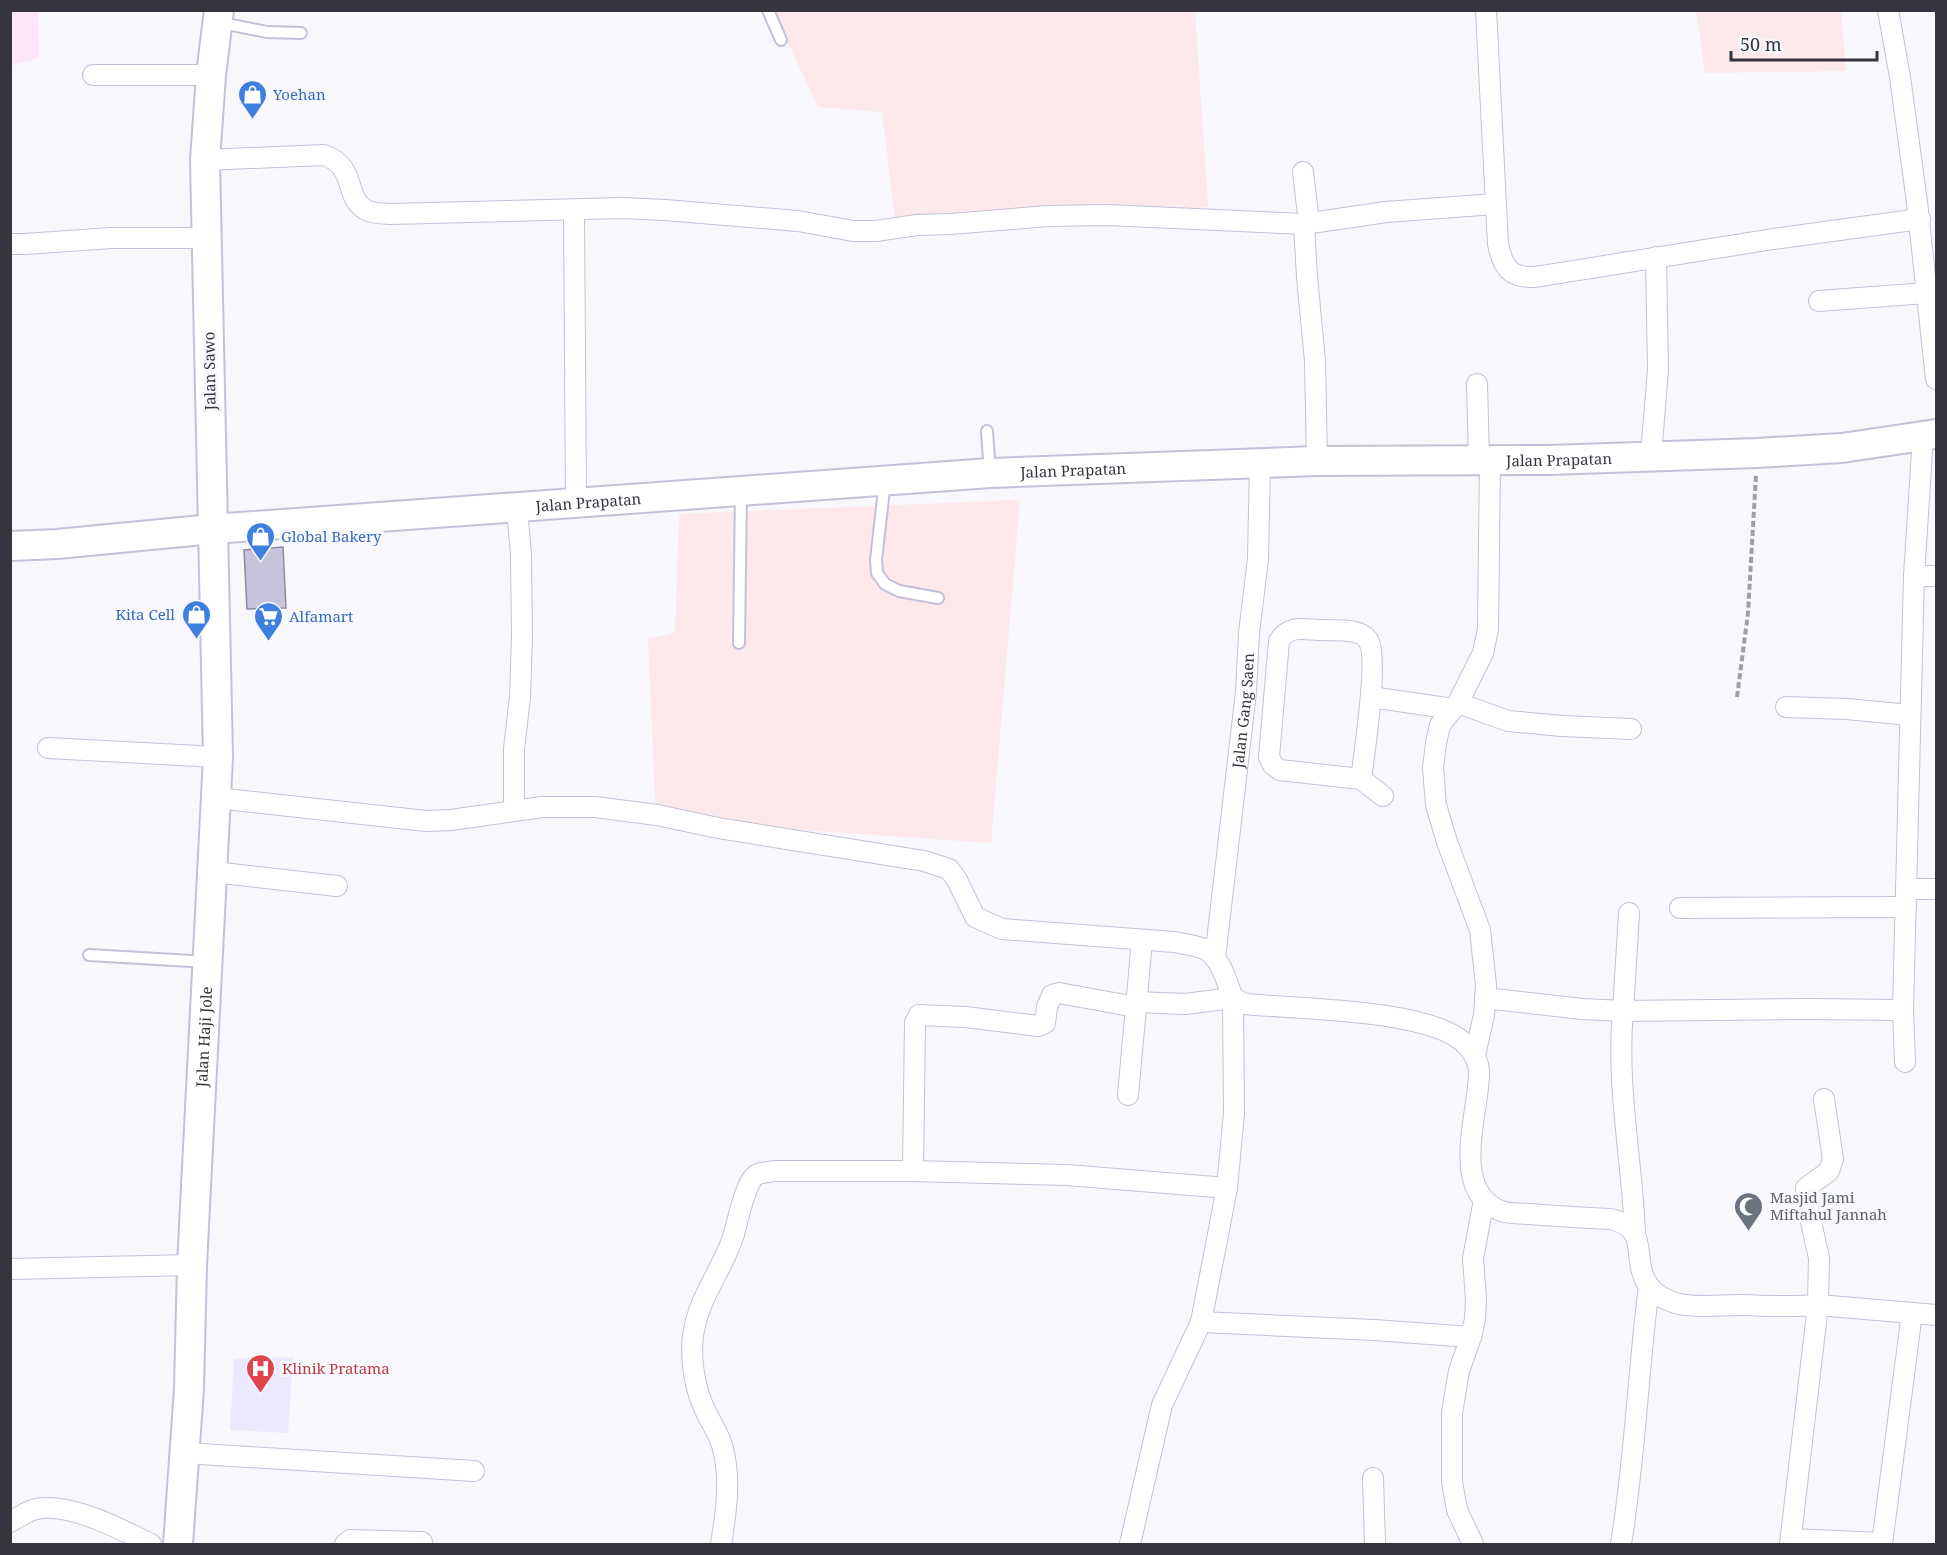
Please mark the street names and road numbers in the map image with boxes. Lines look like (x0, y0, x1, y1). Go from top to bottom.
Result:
street label: Jalan Sawo (198, 331, 220, 412)
street label: Jalan Prapatan (1505, 448, 1613, 470)
street label: Jalan Prapatan (1019, 458, 1127, 482)
street label: Jalan Prapatan (534, 488, 642, 516)
street label: Jalan Gang Saen (1227, 652, 1258, 770)
street label: Jalan Haji Jole (191, 986, 216, 1089)

